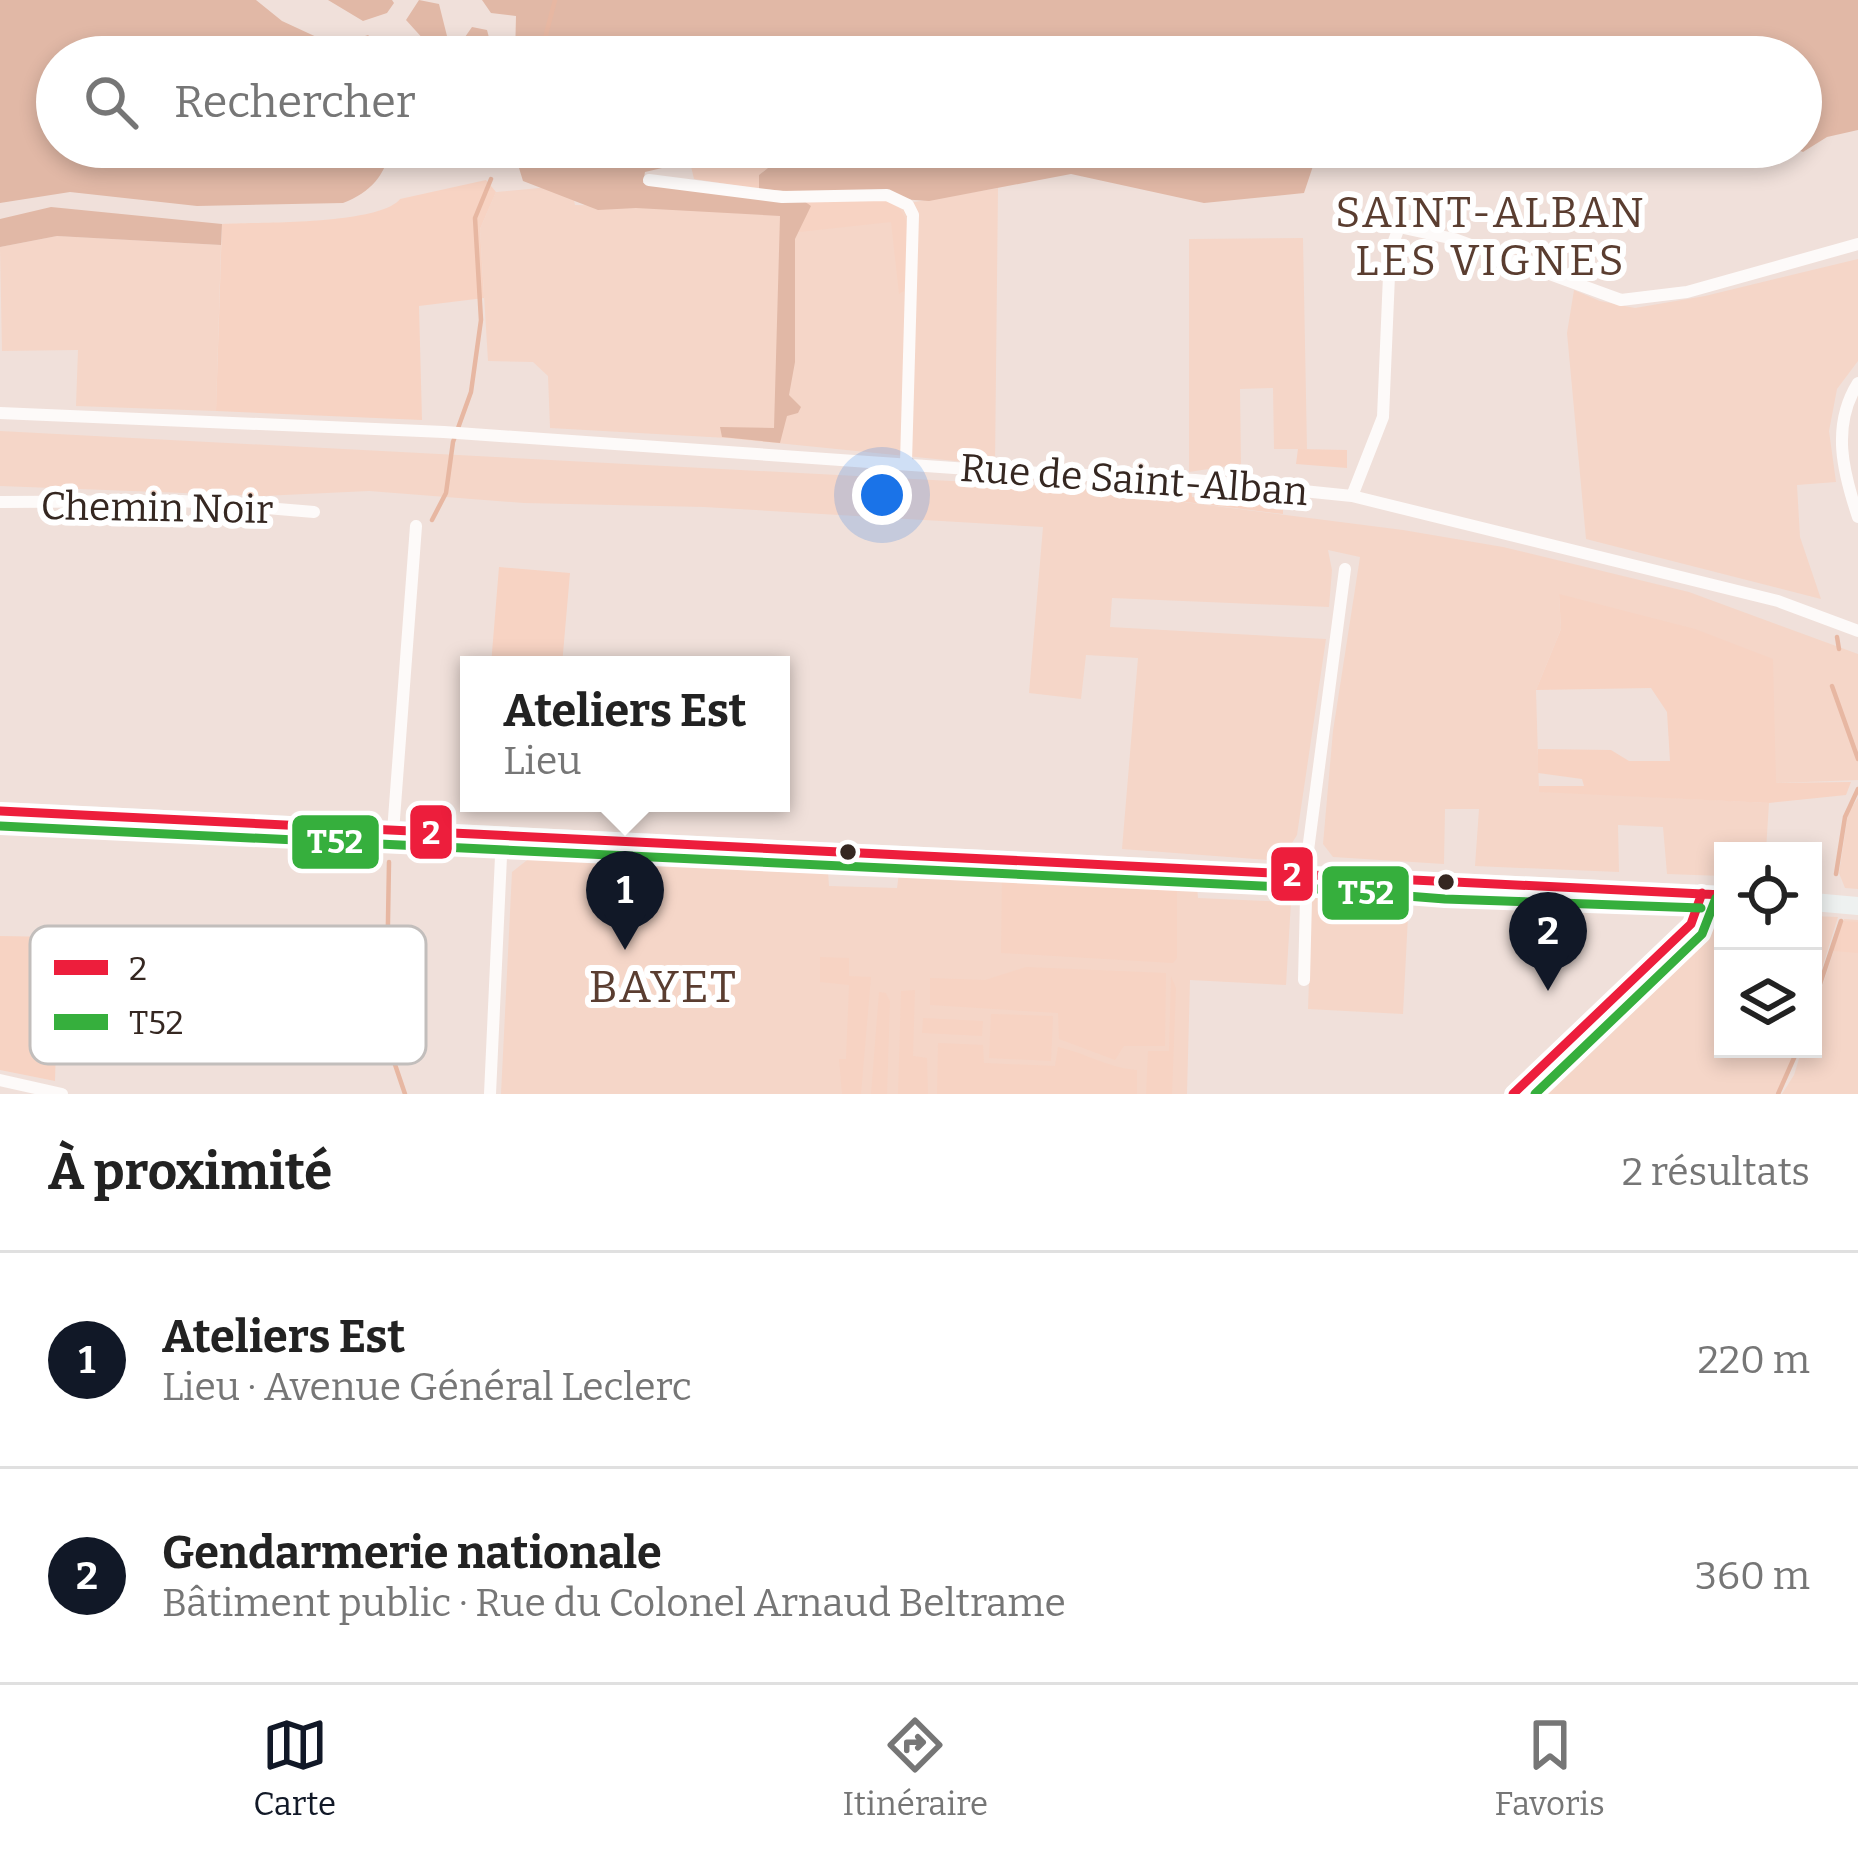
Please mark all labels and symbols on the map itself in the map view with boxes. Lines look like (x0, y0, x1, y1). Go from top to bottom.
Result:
district label: SAINT-ALBAN LES VIGNES (1335, 188, 1647, 286)
street label: Rue de Saint-Alban (958, 445, 1310, 515)
your location (852, 465, 912, 525)
street label: Chemin Noir (40, 483, 274, 533)
line badge: 2 (408, 803, 454, 861)
line badge: T52 (290, 813, 381, 871)
text: 2 (422, 813, 440, 853)
text: T52 (307, 822, 363, 862)
unlabelled marker (837, 841, 859, 863)
line badge: 2 (1269, 845, 1315, 903)
pin: 1 (586, 851, 664, 950)
text: 2 (1283, 855, 1301, 895)
line badge: T52 (1320, 864, 1411, 922)
unlabelled marker (1435, 871, 1457, 893)
text: T52 (1338, 873, 1394, 913)
pin: 2 (1509, 892, 1587, 991)
legend (30, 926, 426, 1064)
text: 2 (129, 949, 147, 989)
district label: BAYET (589, 960, 739, 1014)
text: T52 (129, 1003, 183, 1043)

